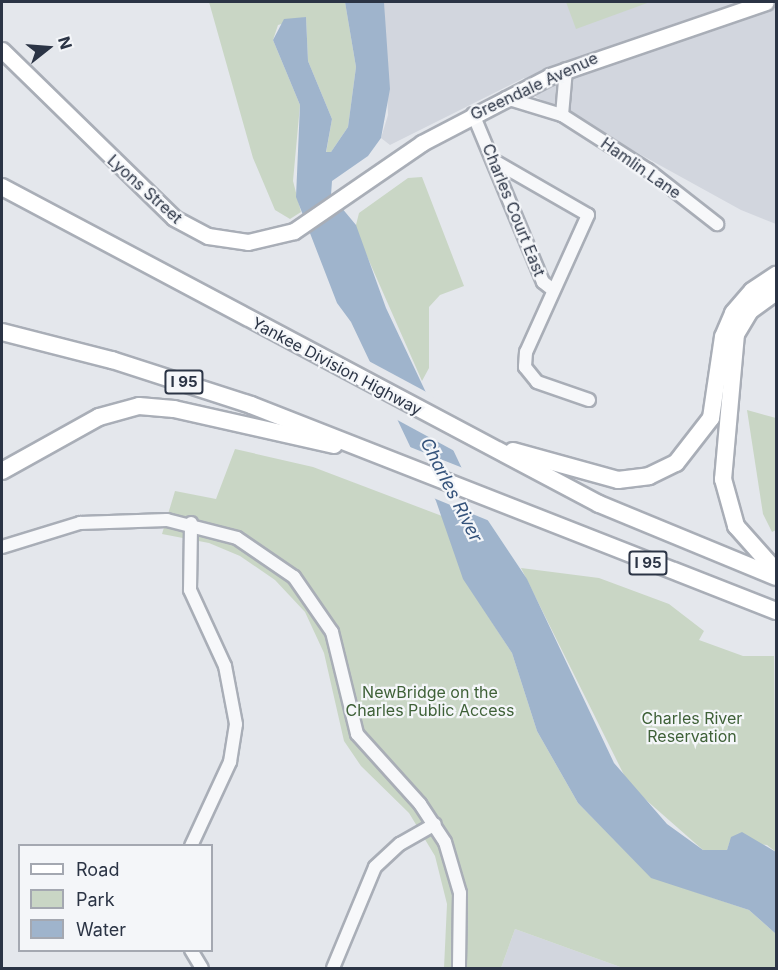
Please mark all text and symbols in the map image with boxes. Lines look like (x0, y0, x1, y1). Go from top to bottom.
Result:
north arrow (18, 18, 78, 78)
text: N (54, 34, 77, 51)
street label: Greendale Avenue (467, 48, 601, 124)
street label: Hamlin Lane (597, 133, 685, 203)
street label: Charles Court East (479, 141, 549, 279)
street label: Lyons Street (104, 150, 186, 228)
street label: Yankee Division Highway (249, 313, 425, 419)
road number: I 95 (163, 370, 205, 394)
water label: Charles River (415, 434, 487, 546)
road number: I 95 (627, 551, 669, 575)
park label: NewBridge on the Charles Public Access (346, 682, 514, 720)
park label: Charles River Reservation (642, 708, 742, 746)
legend (18, 844, 213, 952)
text: Road (76, 859, 119, 880)
text: Park (76, 889, 115, 910)
text: Water (76, 919, 126, 940)

